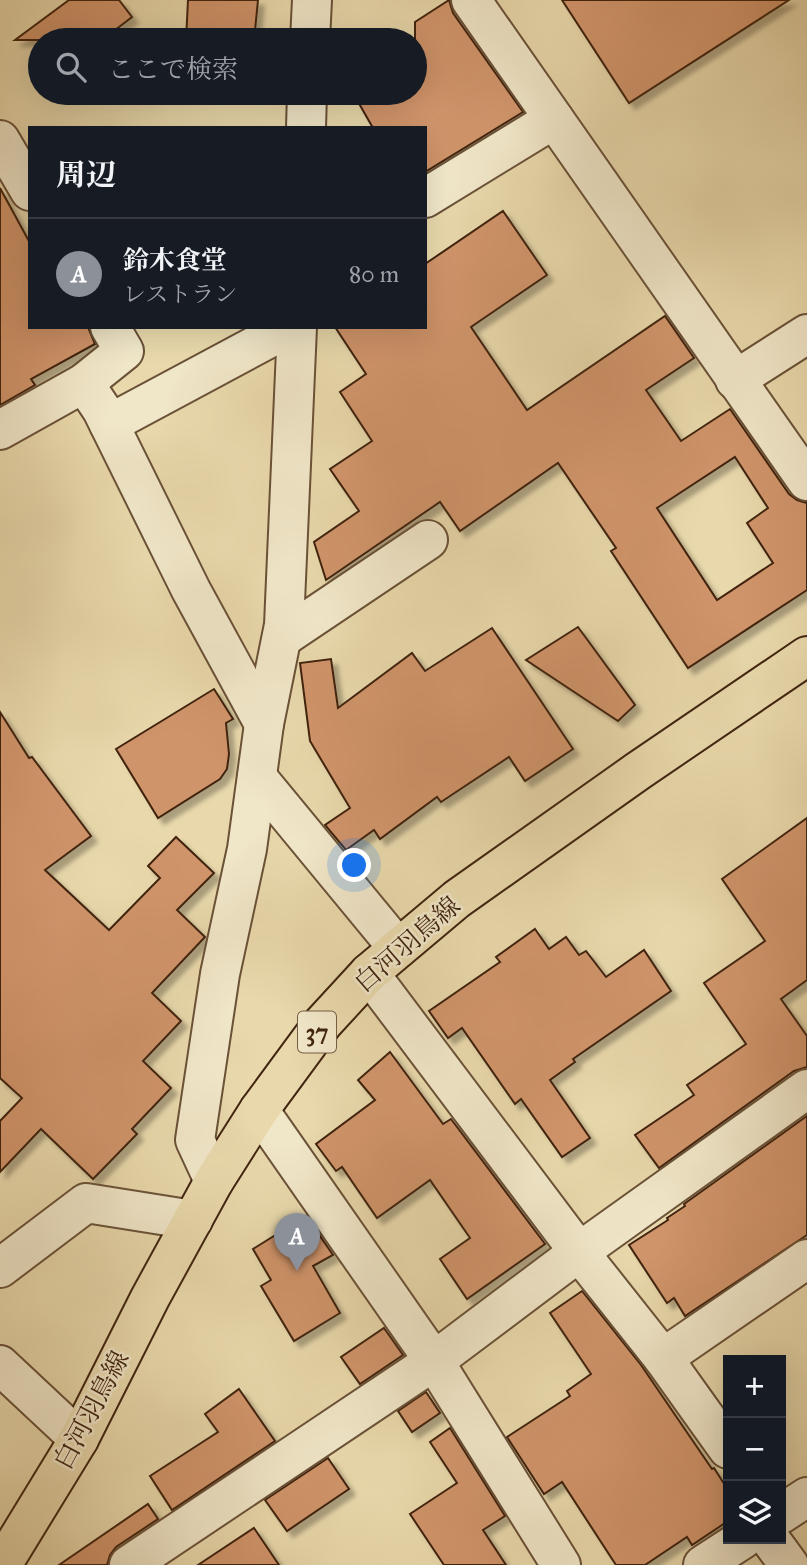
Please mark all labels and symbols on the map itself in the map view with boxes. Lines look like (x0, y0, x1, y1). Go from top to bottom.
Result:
your location (337, 848, 371, 882)
street label: 白河羽鳥線 (347, 889, 467, 999)
road number: 37 (298, 1012, 336, 1052)
pin: A (274, 1213, 320, 1271)
street label: 白河羽鳥線 (46, 1345, 136, 1475)

